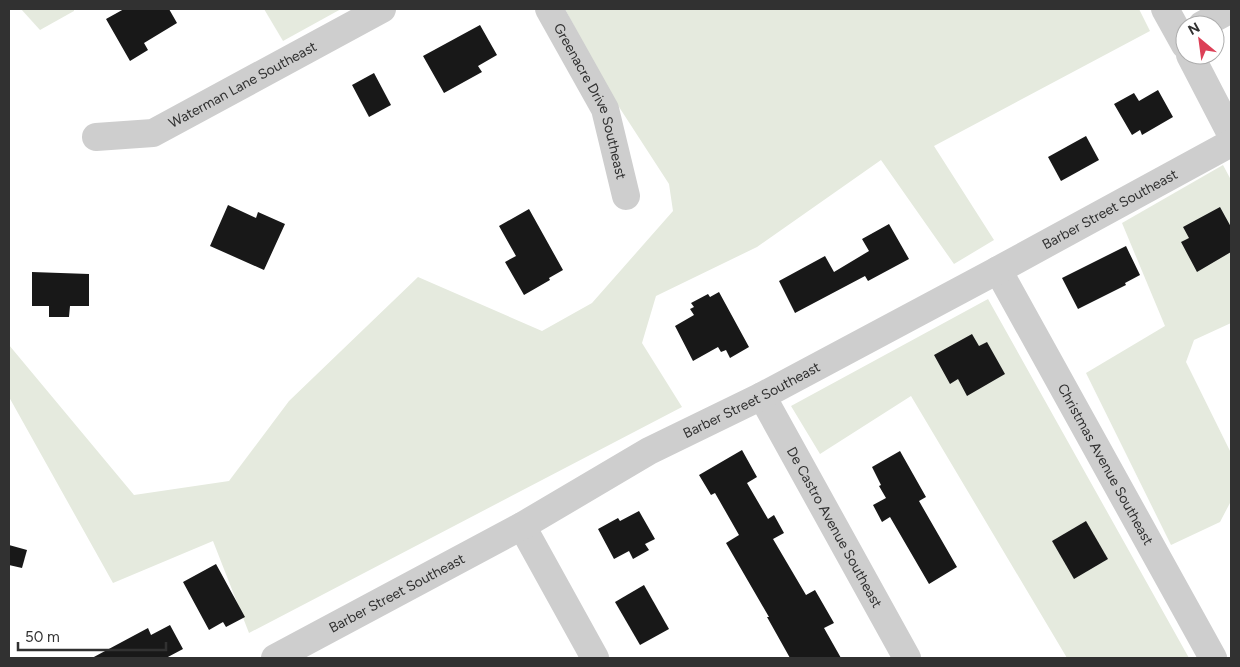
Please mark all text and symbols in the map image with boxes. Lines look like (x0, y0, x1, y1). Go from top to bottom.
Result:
north arrow (1175, 15, 1225, 65)
text: N (1185, 19, 1203, 39)
street label: Greenacre Drive Southeast (550, 20, 630, 181)
street label: Waterman Lane Southeast (166, 38, 320, 132)
street label: Barber Street Southeast (1039, 166, 1181, 253)
street label: Barber Street Southeast (680, 359, 823, 442)
street label: Christmas Avenue Southeast (1054, 381, 1157, 548)
street label: De Castro Avenue Southeast (783, 444, 886, 611)
street label: Barber Street Southeast (326, 550, 468, 637)
scale bar (18, 620, 165, 652)
text: 50 m (25, 628, 60, 646)

